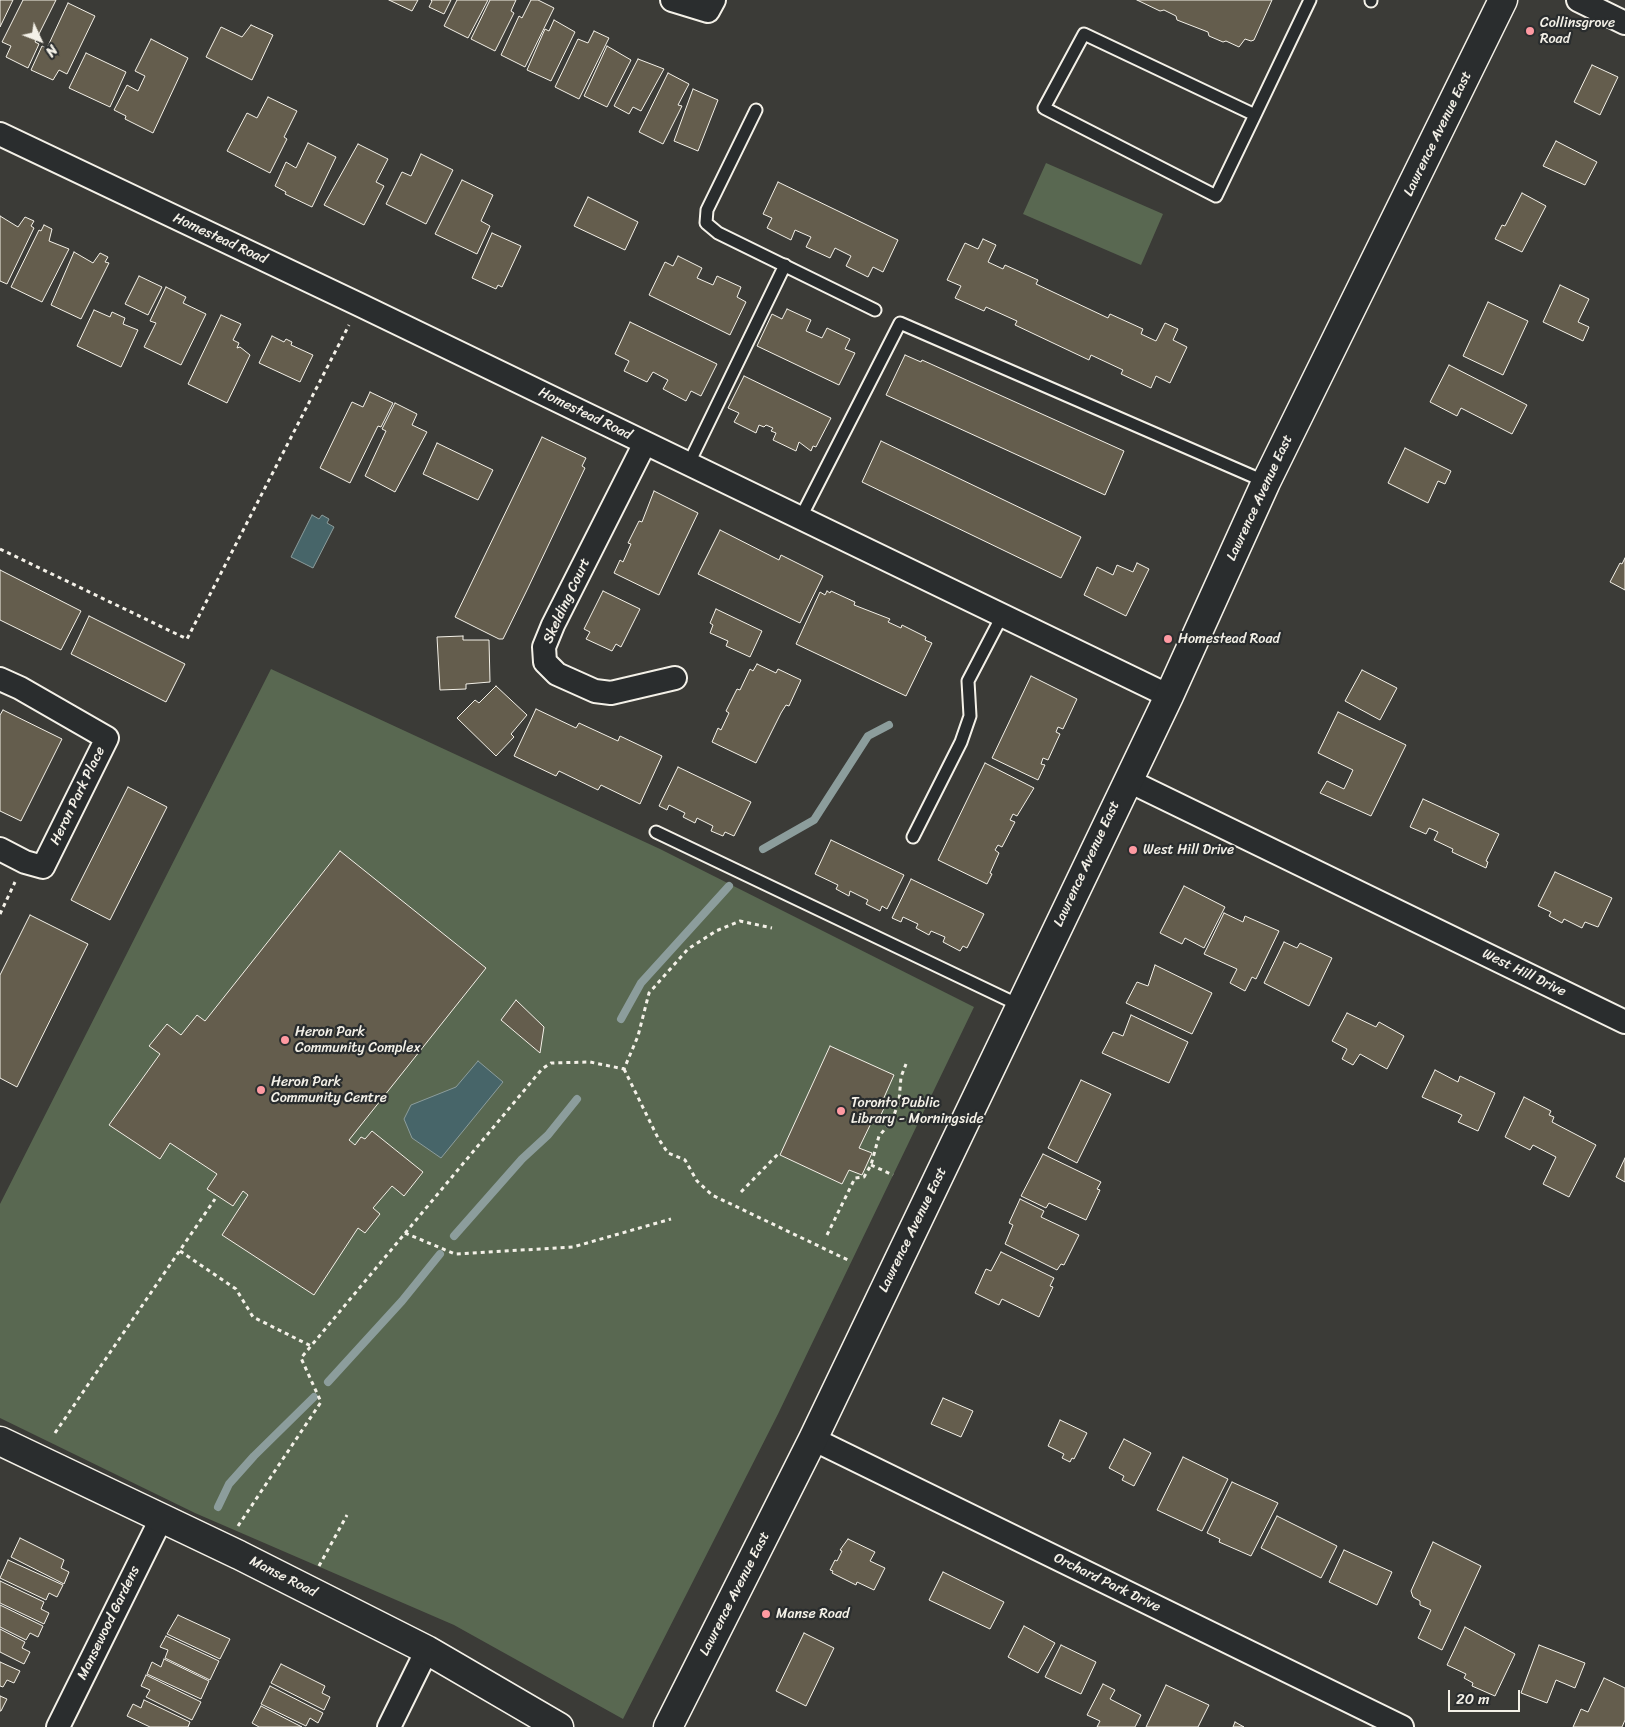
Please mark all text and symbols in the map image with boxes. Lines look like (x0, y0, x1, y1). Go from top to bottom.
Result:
north arrow (15, 15, 65, 65)
place label: Collinsgrove Road (1540, 15, 1615, 48)
marker: Collinsgrove Road (1524, 25, 1536, 37)
text: N (39, 38, 64, 63)
street label: Lawrence Avenue East (1400, 69, 1476, 199)
street label: Homestead Road (170, 210, 270, 268)
street label: Homestead Road (536, 384, 634, 444)
street label: Lawrence Avenue East (1223, 432, 1297, 564)
street label: Skelding Court (540, 556, 594, 646)
place label: Homestead Road (1178, 631, 1280, 647)
marker: Homestead Road (1162, 633, 1174, 645)
street label: Heron Park Place (47, 744, 109, 848)
street label: Lawrence Avenue East (1050, 798, 1124, 930)
place label: West Hill Drive (1143, 842, 1234, 858)
marker: West Hill Drive (1127, 844, 1139, 856)
street label: West Hill Drive (1479, 945, 1569, 1001)
place label: Heron Park Community Complex (295, 1024, 421, 1056)
marker: Heron Park Community Complex (279, 1034, 291, 1046)
place label: Heron Park Community Centre (271, 1074, 387, 1106)
marker: Heron Park Community Centre (255, 1084, 267, 1096)
place label: Toronto Public Library - Morningside (851, 1095, 984, 1128)
marker: Toronto Public Library - Morningside (835, 1105, 847, 1117)
street label: Lawrence Avenue East (875, 1165, 951, 1295)
street label: Lawrence Avenue East (696, 1529, 774, 1659)
street label: Orchard Park Drive (1051, 1550, 1163, 1616)
street label: Manse Road (247, 1553, 319, 1601)
street label: Mansewood Gardens (74, 1563, 144, 1683)
place label: Manse Road (776, 1606, 849, 1622)
marker: Manse Road (760, 1608, 772, 1620)
scale bar (1450, 1680, 1522, 1712)
text: 20 m (1456, 1686, 1490, 1712)

